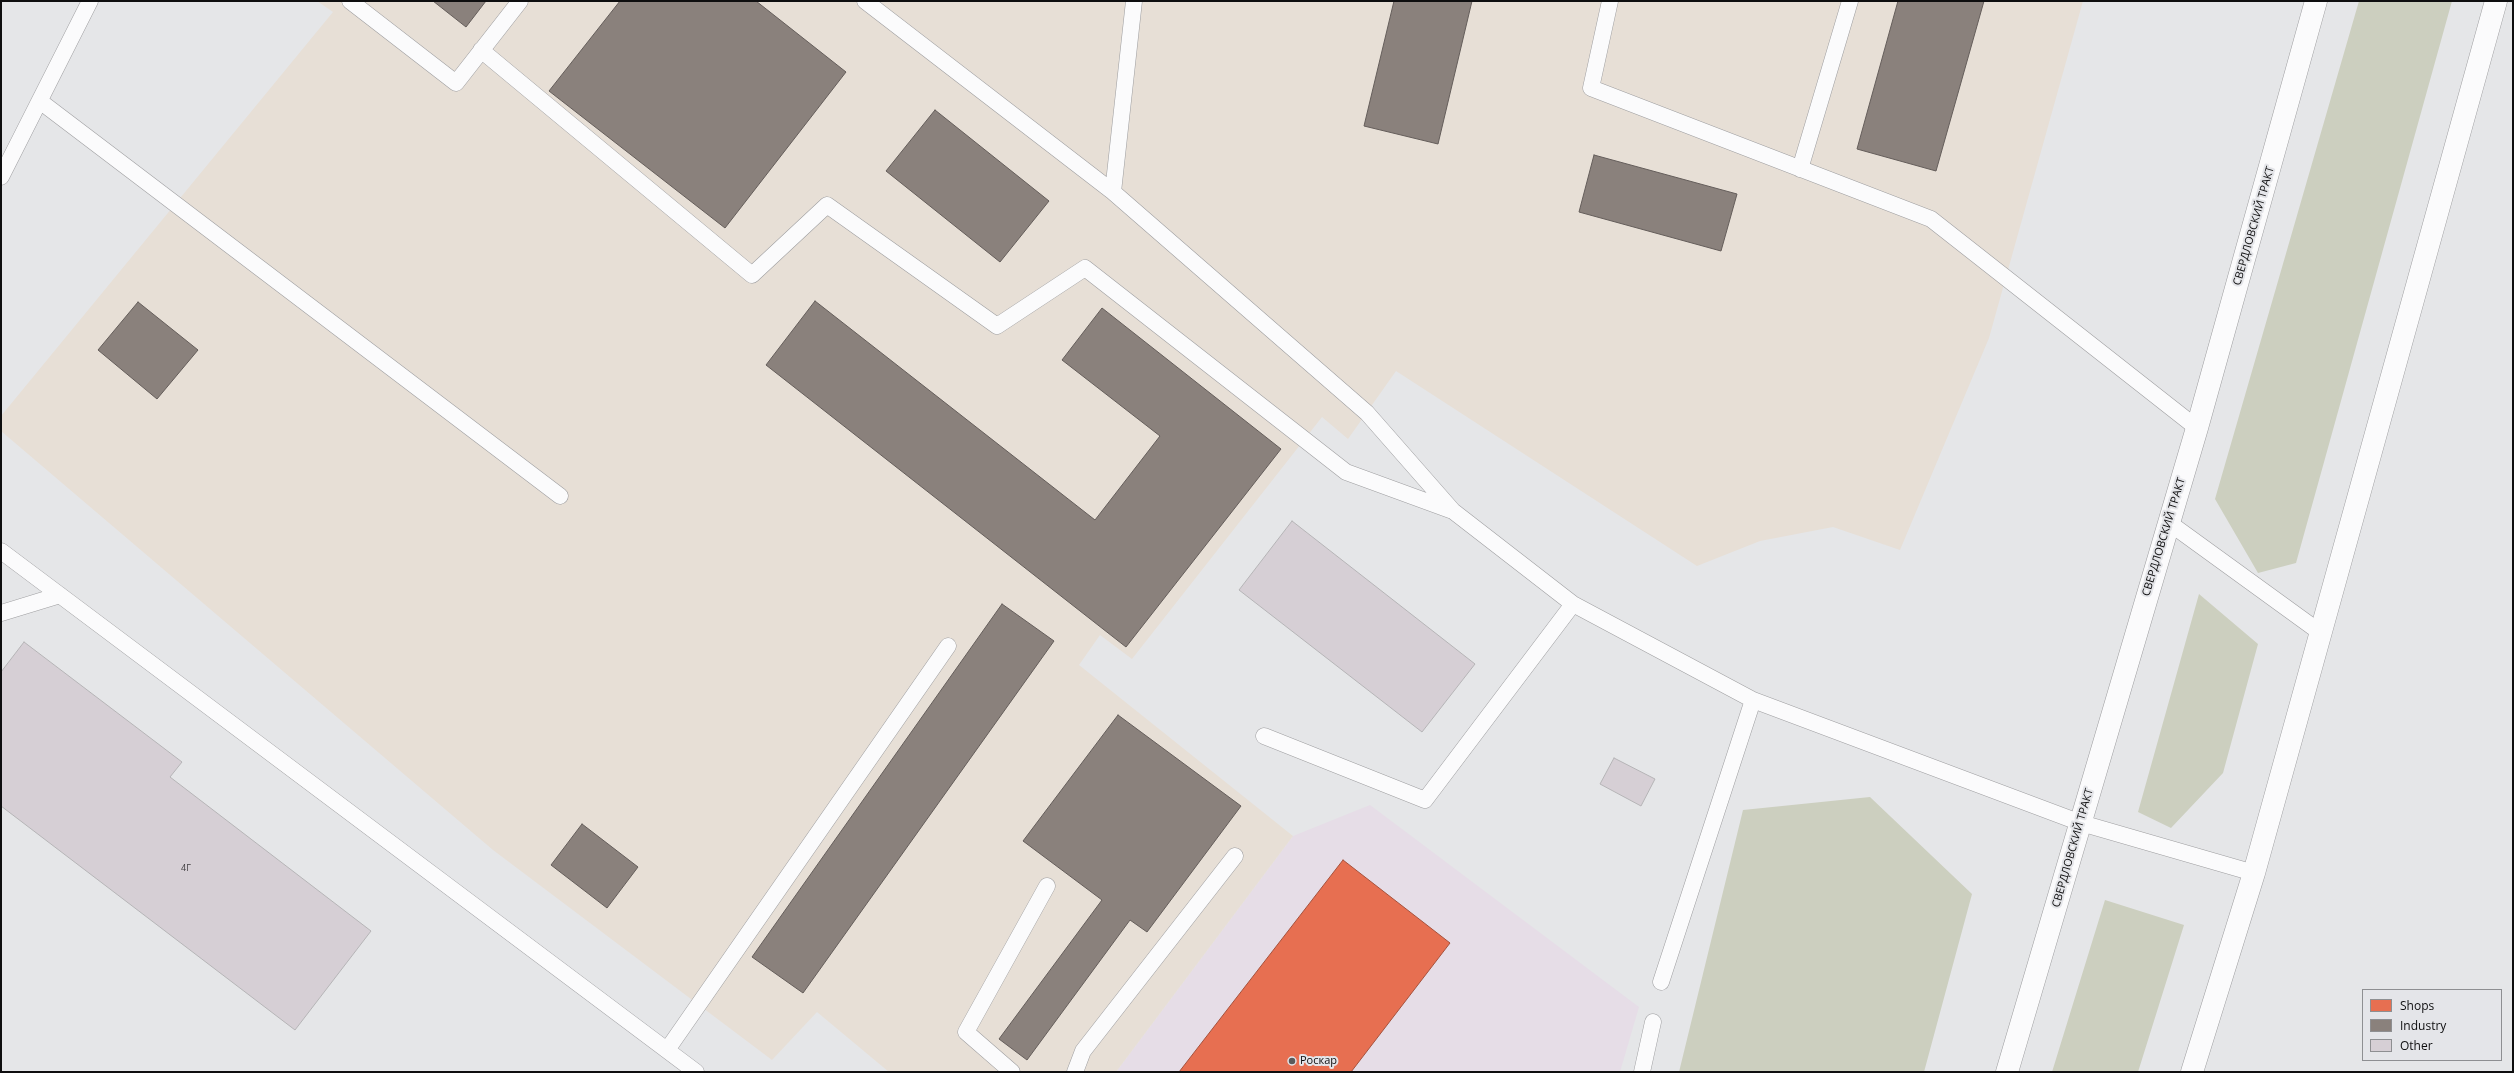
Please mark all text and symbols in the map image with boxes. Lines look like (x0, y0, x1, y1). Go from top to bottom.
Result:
street label: СВЕРДЛОВСКИЙ ТРАКТ (2231, 165, 2277, 287)
street label: СВЕРДЛОВСКИЙ ТРАКТ (2140, 476, 2188, 598)
street label: СВЕРДЛОВСКИЙ ТРАКТ (2050, 787, 2096, 909)
house number: 4Г (181, 863, 191, 873)
legend (2362, 989, 2502, 1061)
text: Shops (2400, 997, 2434, 1014)
text: Industry (2400, 1017, 2446, 1034)
text: Other (2400, 1037, 2433, 1054)
place label: Роскар (1300, 1054, 1337, 1068)
marker: Роскар (1287, 1056, 1297, 1066)

